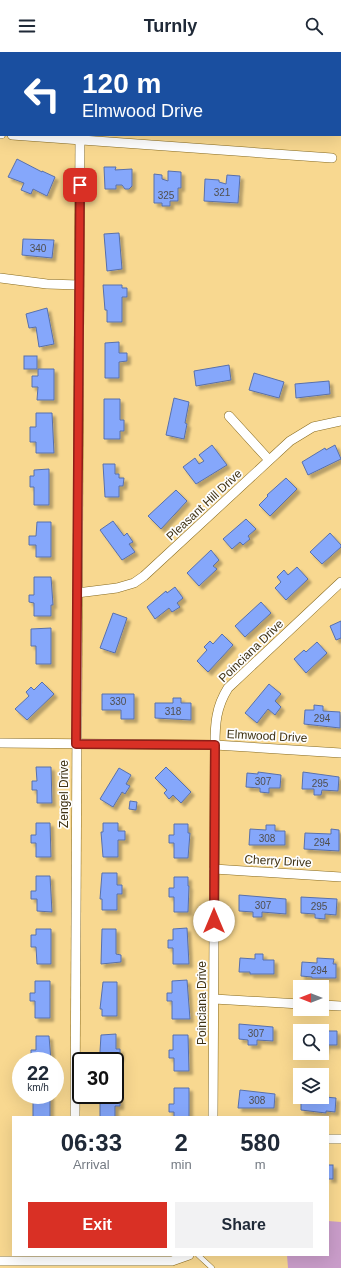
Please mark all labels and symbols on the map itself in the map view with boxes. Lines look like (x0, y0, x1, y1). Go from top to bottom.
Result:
pin (63, 168, 97, 202)
house number: 321 (214, 187, 231, 198)
house number: 325 (158, 190, 175, 201)
house number: 340 (30, 243, 47, 254)
street label: Pleasant Hill Drive (163, 466, 245, 544)
street label: Poinciana Drive (216, 617, 286, 685)
house number: 330 (110, 696, 127, 707)
house number: 318 (165, 706, 182, 717)
house number: 294 (314, 713, 331, 724)
street label: Elmwood Drive (226, 727, 308, 745)
street label: Zengel Drive (57, 760, 71, 828)
house number: 307 (255, 776, 272, 787)
house number: 295 (312, 778, 329, 789)
house number: 308 (259, 833, 276, 844)
house number: 294 (314, 837, 331, 848)
street label: Cherry Drive (244, 852, 312, 870)
position arrow (193, 900, 235, 942)
house number: 307 (255, 900, 272, 911)
house number: 295 (311, 901, 328, 912)
street label: Poinciana Drive (195, 961, 209, 1045)
house number: 294 (311, 965, 328, 976)
north arrow (293, 980, 329, 1016)
house number: 307 (248, 1028, 265, 1039)
speed limit sign: 30 (72, 1052, 124, 1104)
house number: 308 (249, 1095, 266, 1106)

